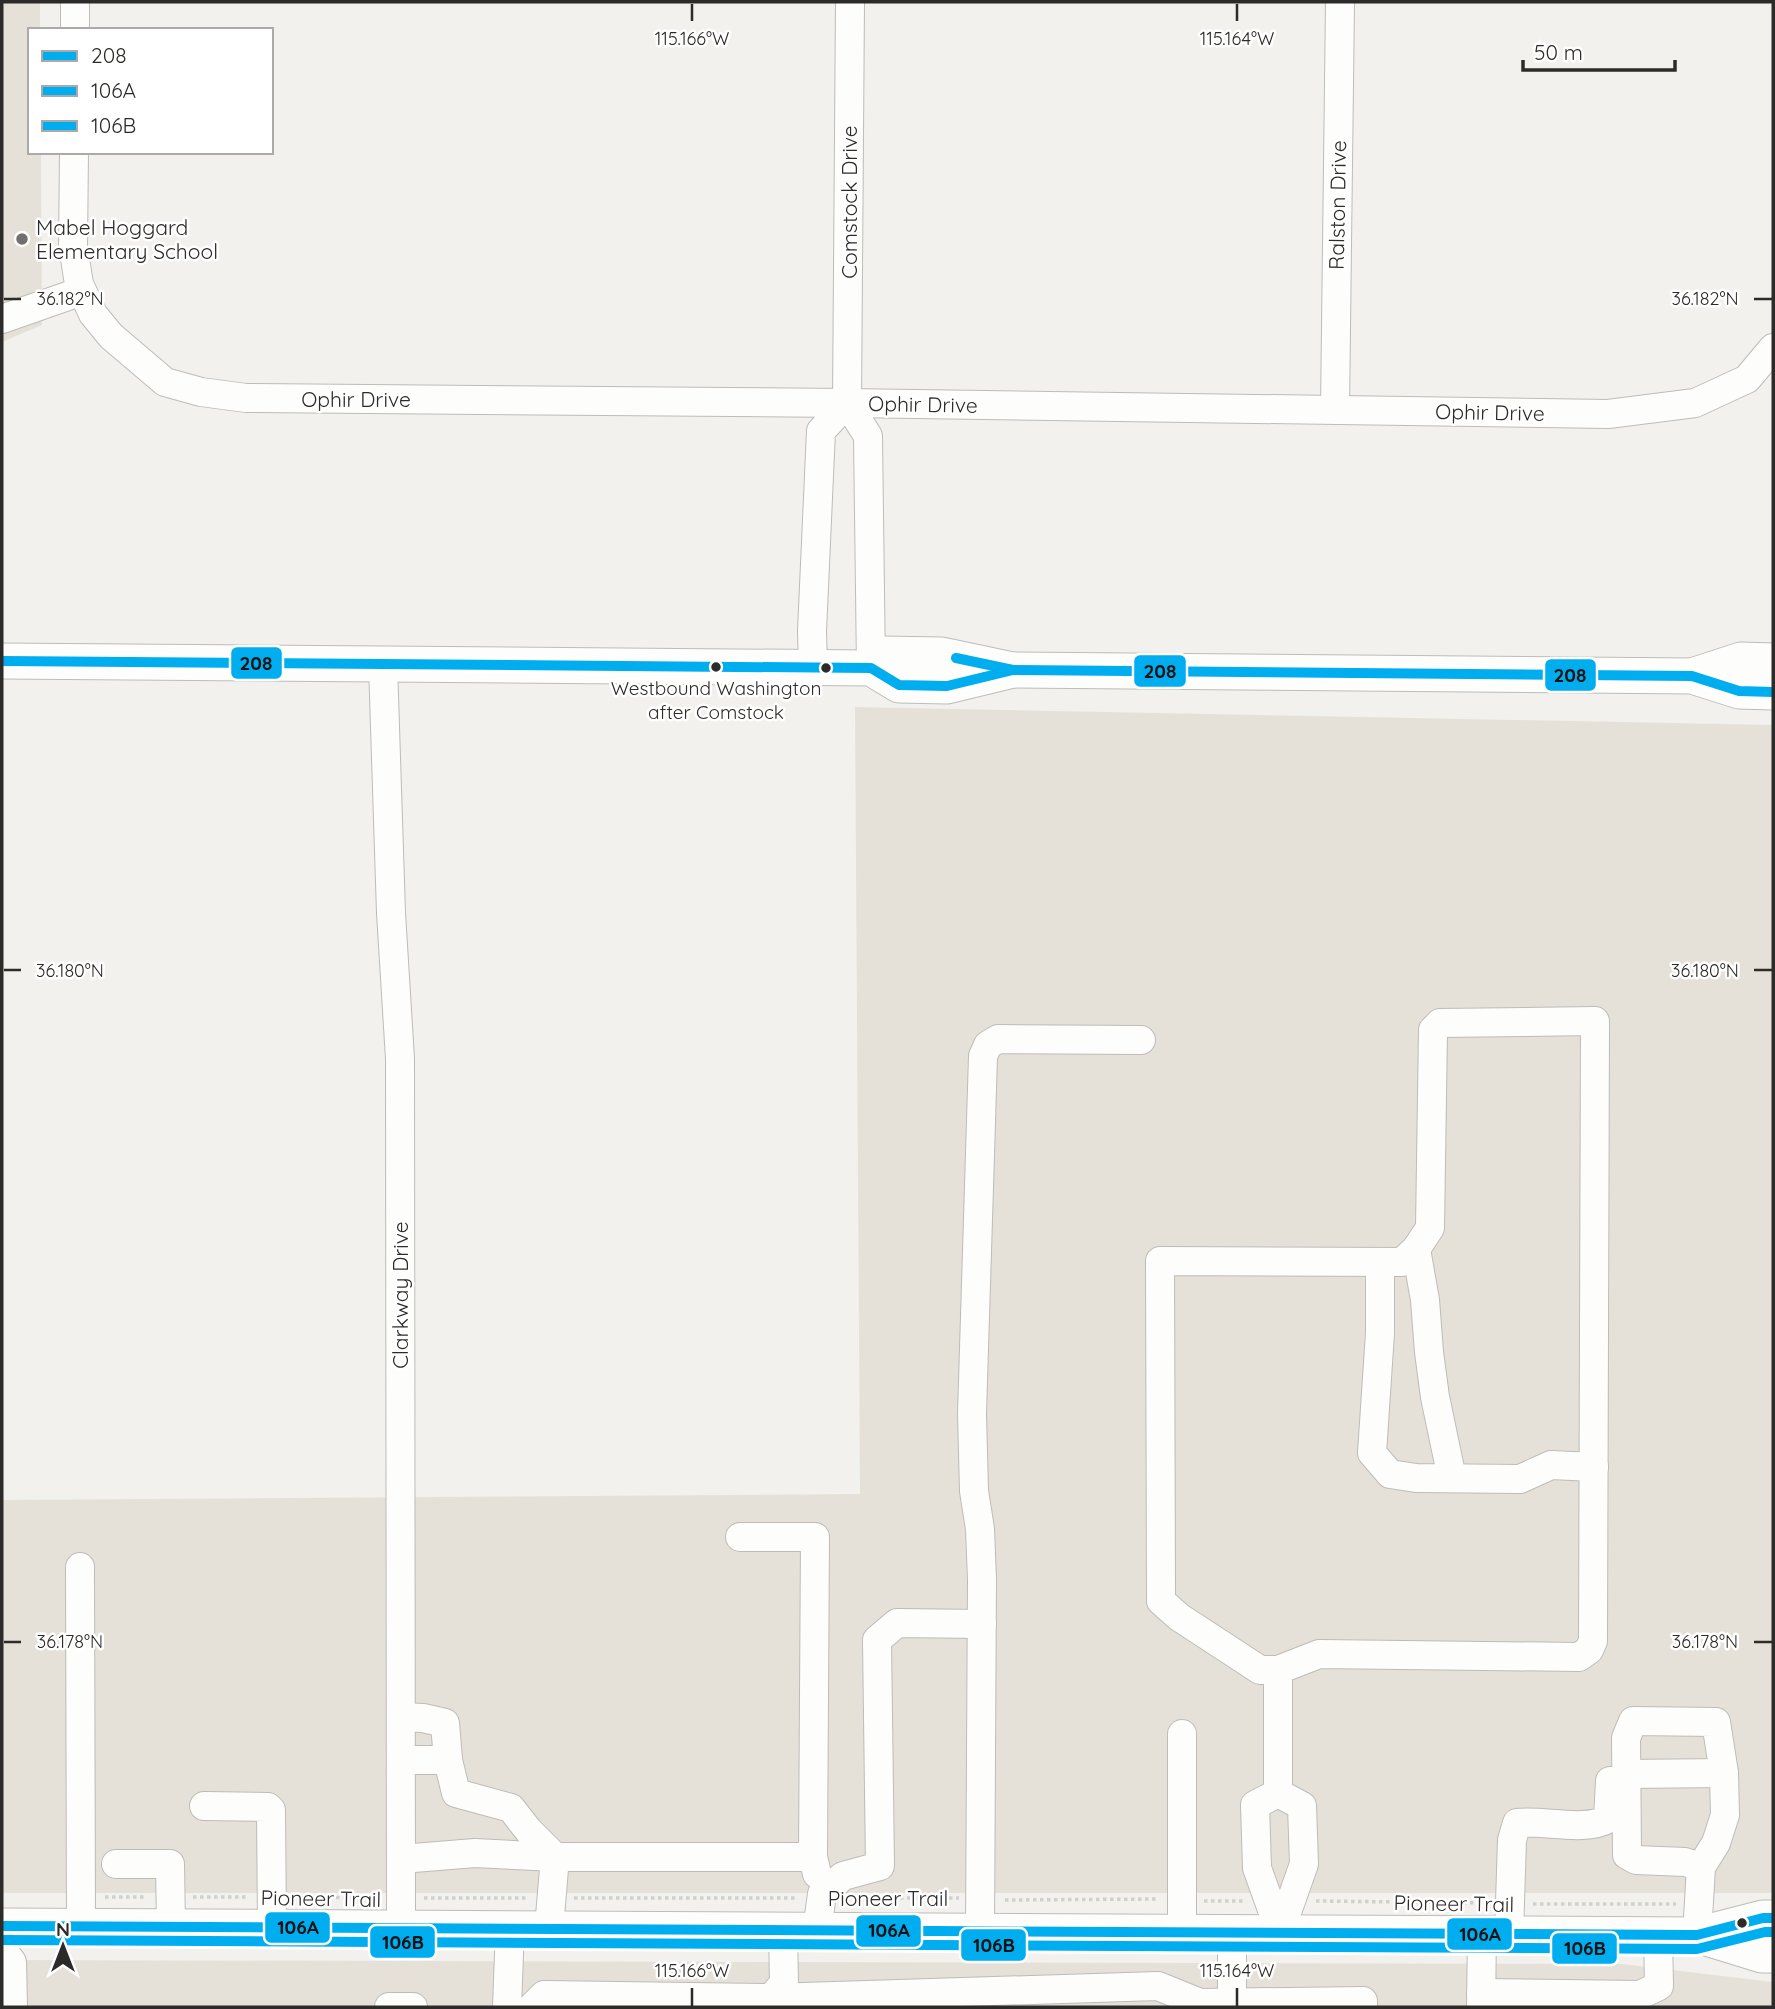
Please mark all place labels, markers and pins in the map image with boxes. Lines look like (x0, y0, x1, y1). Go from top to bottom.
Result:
place label: Mabel Hoggard Elementary School (36, 214, 218, 264)
marker: Mabel Hoggard Elementary School (14, 231, 30, 247)
marker: Westbound Washington after Comstock (709, 660, 723, 674)
unlabelled marker (819, 661, 833, 675)
place label: Westbound Washington after Comstock (611, 676, 821, 724)
unlabelled marker (1735, 1916, 1749, 1930)

